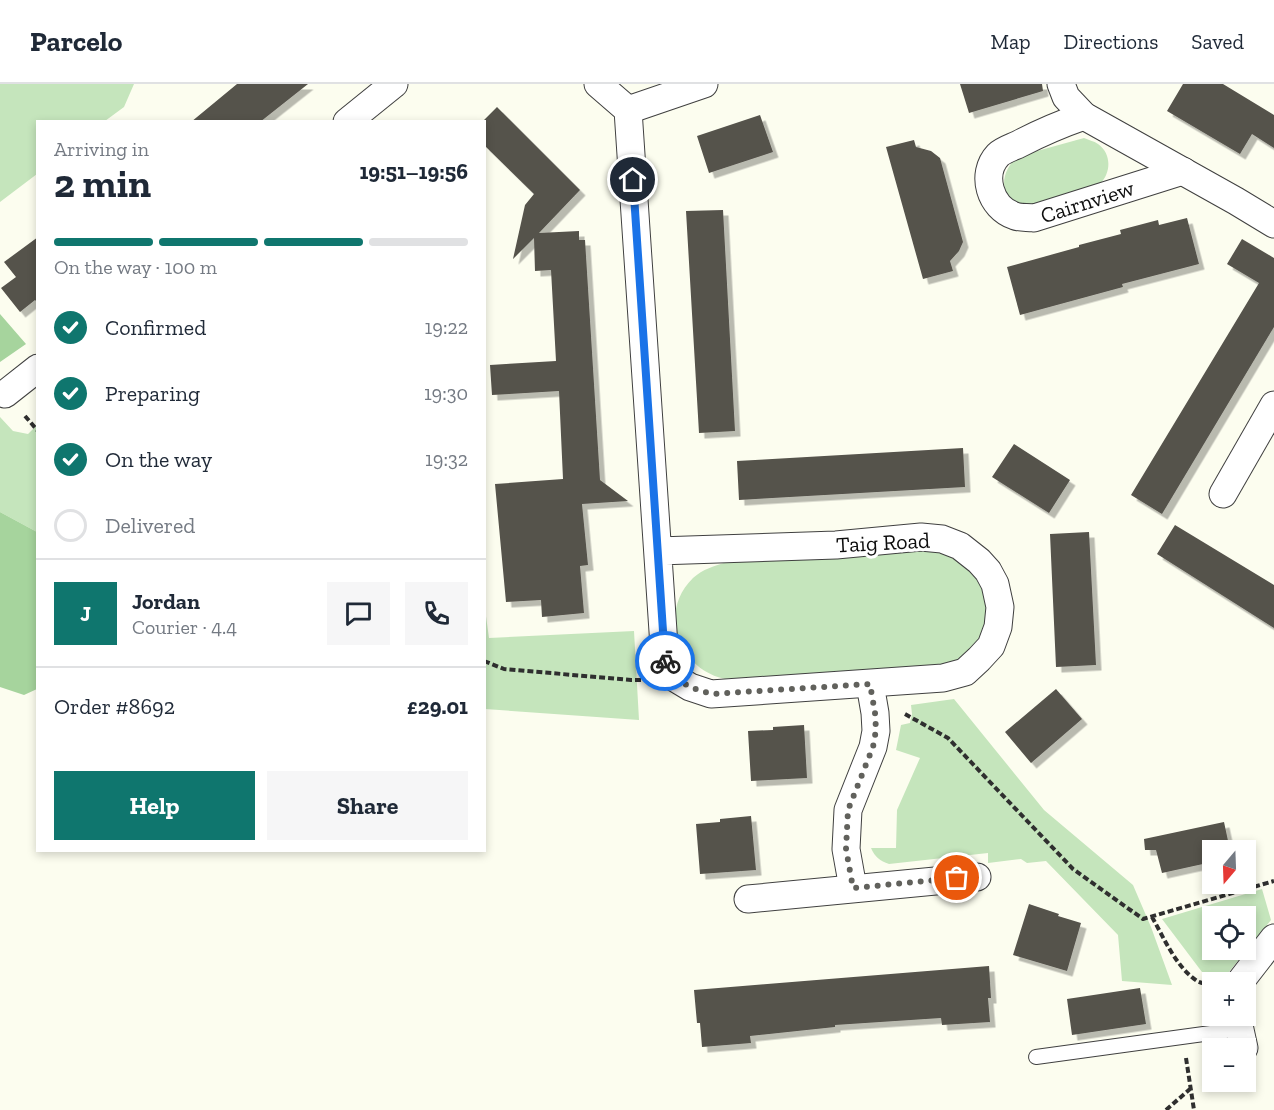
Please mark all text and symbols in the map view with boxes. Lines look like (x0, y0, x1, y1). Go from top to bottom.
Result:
text: Parcelo (30, 25, 122, 58)
text: Map (991, 29, 1031, 54)
text: Directions (1064, 29, 1158, 54)
text: Saved (1191, 29, 1244, 54)
text: Arriving in (54, 137, 149, 161)
pin (607, 154, 658, 205)
text: 19:51–19:56 (359, 158, 468, 185)
text: 2 min (54, 160, 151, 207)
icon: home (616, 163, 649, 196)
street label: Cairnview (1037, 174, 1138, 229)
text: On the way · 100 m (54, 255, 217, 279)
icon: check (54, 311, 87, 344)
text: Confirmed (105, 314, 206, 341)
text: 19:22 (425, 315, 468, 339)
icon: check (54, 377, 87, 410)
text: Preparing (105, 380, 200, 407)
text: 19:30 (424, 381, 468, 405)
icon: check (54, 443, 87, 476)
text: On the way (105, 446, 212, 473)
text: 19:32 (425, 447, 468, 471)
text: Delivered (105, 512, 195, 539)
street label: Taig Road (835, 527, 931, 558)
button: chat (327, 582, 390, 645)
button: phone (405, 582, 468, 645)
text: Jordan (132, 588, 200, 615)
text: J (80, 600, 91, 627)
text: Courier · 4.4 (132, 615, 237, 639)
courier (635, 631, 695, 691)
icon: bike (649, 645, 682, 678)
text: Order #8692 (54, 693, 175, 720)
text: £29.01 (407, 693, 468, 720)
button: Help (54, 771, 255, 840)
button: Share (267, 771, 468, 840)
north arrow (1202, 840, 1256, 894)
map controls (1202, 840, 1256, 1092)
pin (931, 852, 982, 903)
icon: bag (940, 861, 973, 894)
button: locate (1202, 906, 1256, 960)
button: + (1202, 972, 1256, 1026)
button: − (1202, 1038, 1256, 1092)

